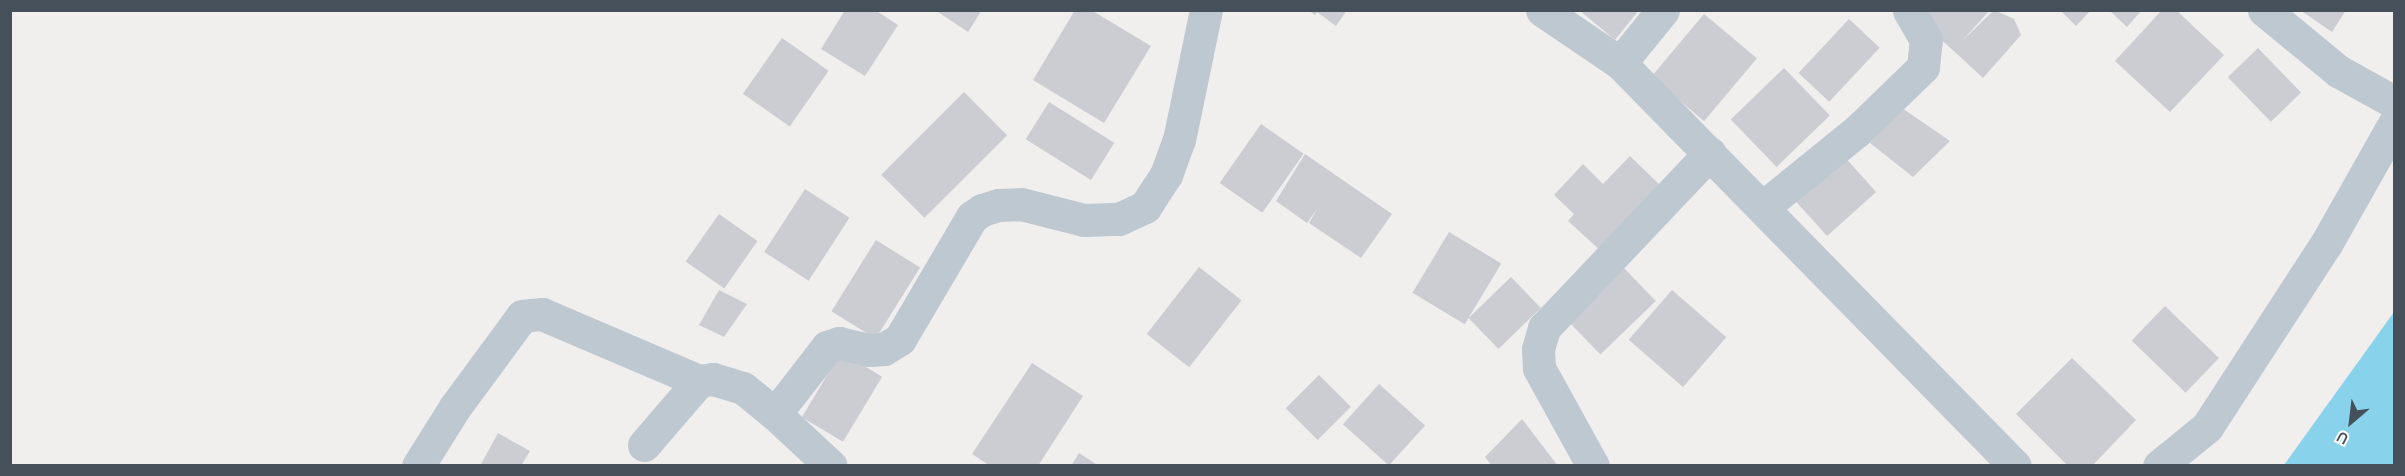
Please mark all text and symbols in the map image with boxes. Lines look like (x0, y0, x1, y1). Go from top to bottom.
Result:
north arrow (2321, 392, 2381, 452)
text: U (2333, 427, 2352, 449)

